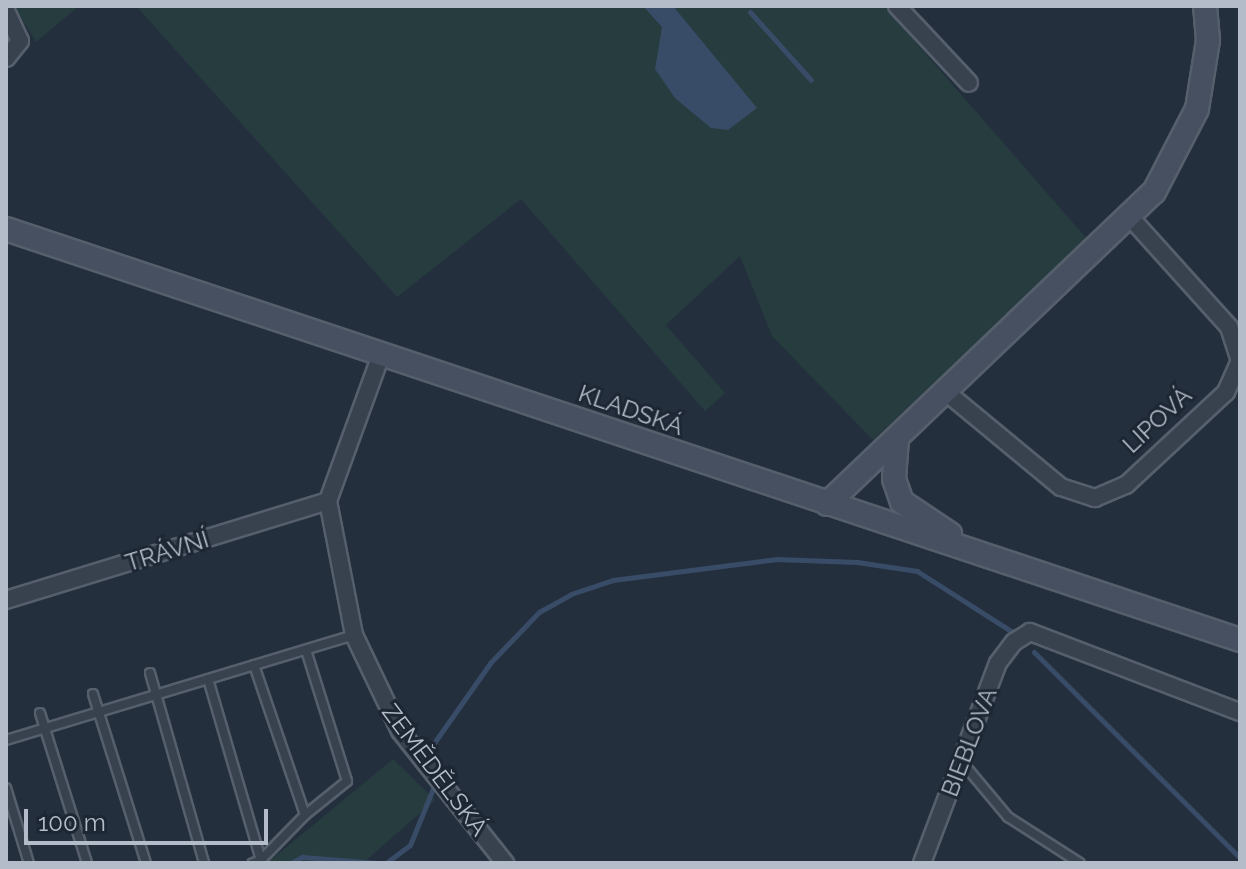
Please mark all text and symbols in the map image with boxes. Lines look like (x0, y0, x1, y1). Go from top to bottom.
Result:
street label: KLADSKÁ (575, 379, 687, 441)
street label: LIPOVÁ (1117, 381, 1197, 459)
street label: TRÁVNÍ (122, 525, 212, 577)
street label: BIEBLOVA (935, 683, 1003, 801)
street label: ZEMĚDĚLSKÁ (376, 698, 494, 842)
scale bar (28, 793, 272, 843)
text: 100 m (38, 808, 106, 837)

